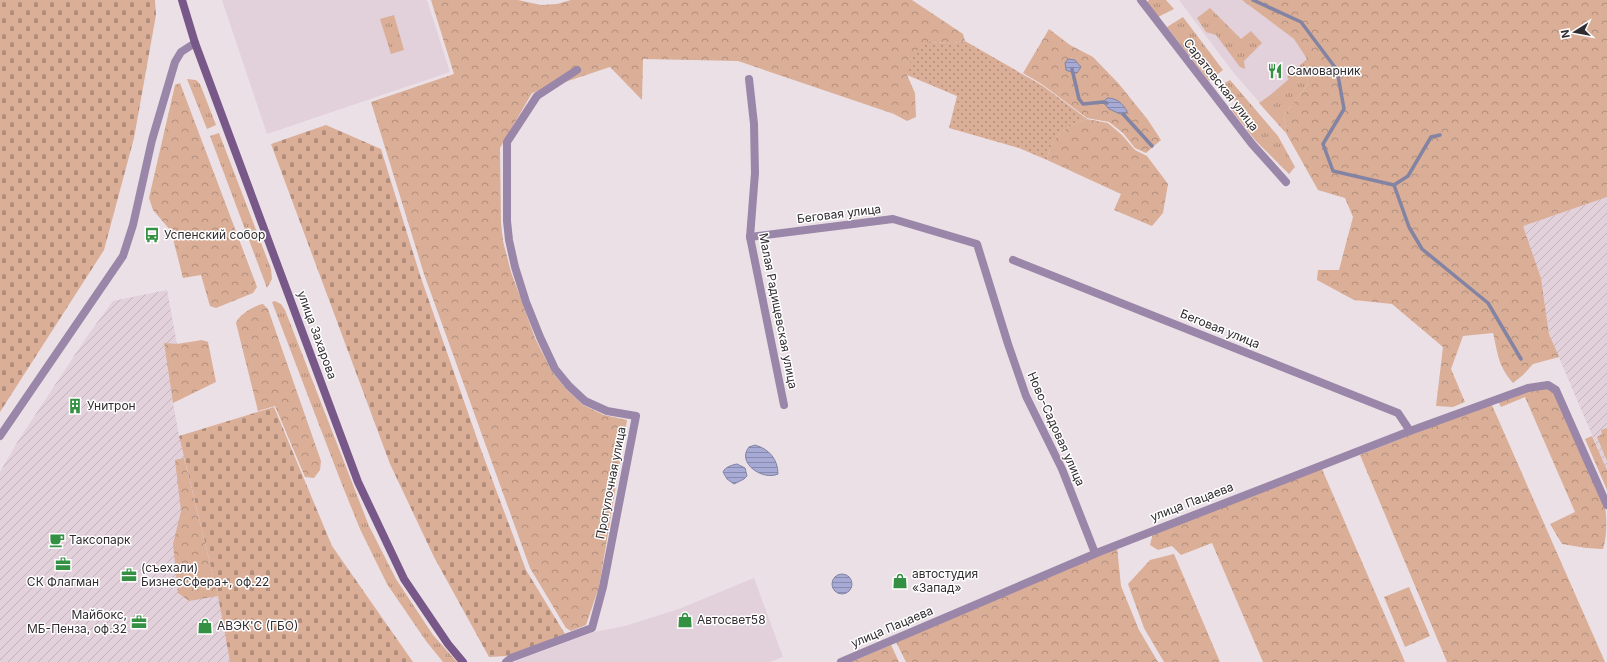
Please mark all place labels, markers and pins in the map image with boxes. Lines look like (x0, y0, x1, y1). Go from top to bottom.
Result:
restaurant icon: Самоварник (1266, 62, 1284, 80)
place label: Самоварник (1287, 63, 1361, 78)
bus stop icon: Успенский собор (143, 226, 161, 244)
place label: Успенский собор (164, 227, 265, 242)
building icon: Унитрон (66, 397, 84, 415)
place label: Унитрон (87, 398, 136, 413)
cafe icon: Таксопарк (48, 531, 66, 549)
place label: Таксопарк (69, 532, 131, 547)
office icon: СК Флагман (54, 555, 72, 573)
place label: (съехали) БизнесСфера+, оф.22 (141, 560, 269, 589)
office icon: (съехали) БизнесСфера+, оф.22 (120, 566, 138, 584)
place label: автостудия «Запад» (912, 566, 978, 595)
shop icon: автостудия «Запад» (891, 572, 909, 590)
place label: СК Флагман (27, 574, 99, 589)
place label: Майбокс, МБ-Пенза, оф.32 (27, 607, 127, 636)
shop icon: Автосвет58 (676, 611, 694, 629)
place label: Автосвет58 (697, 612, 766, 627)
office icon: Майбокс, МБ-Пенза, оф.32 (130, 613, 148, 631)
shop icon: АВЭК'С (ГБО) (196, 617, 214, 635)
place label: АВЭК'С (ГБО) (217, 618, 298, 633)

